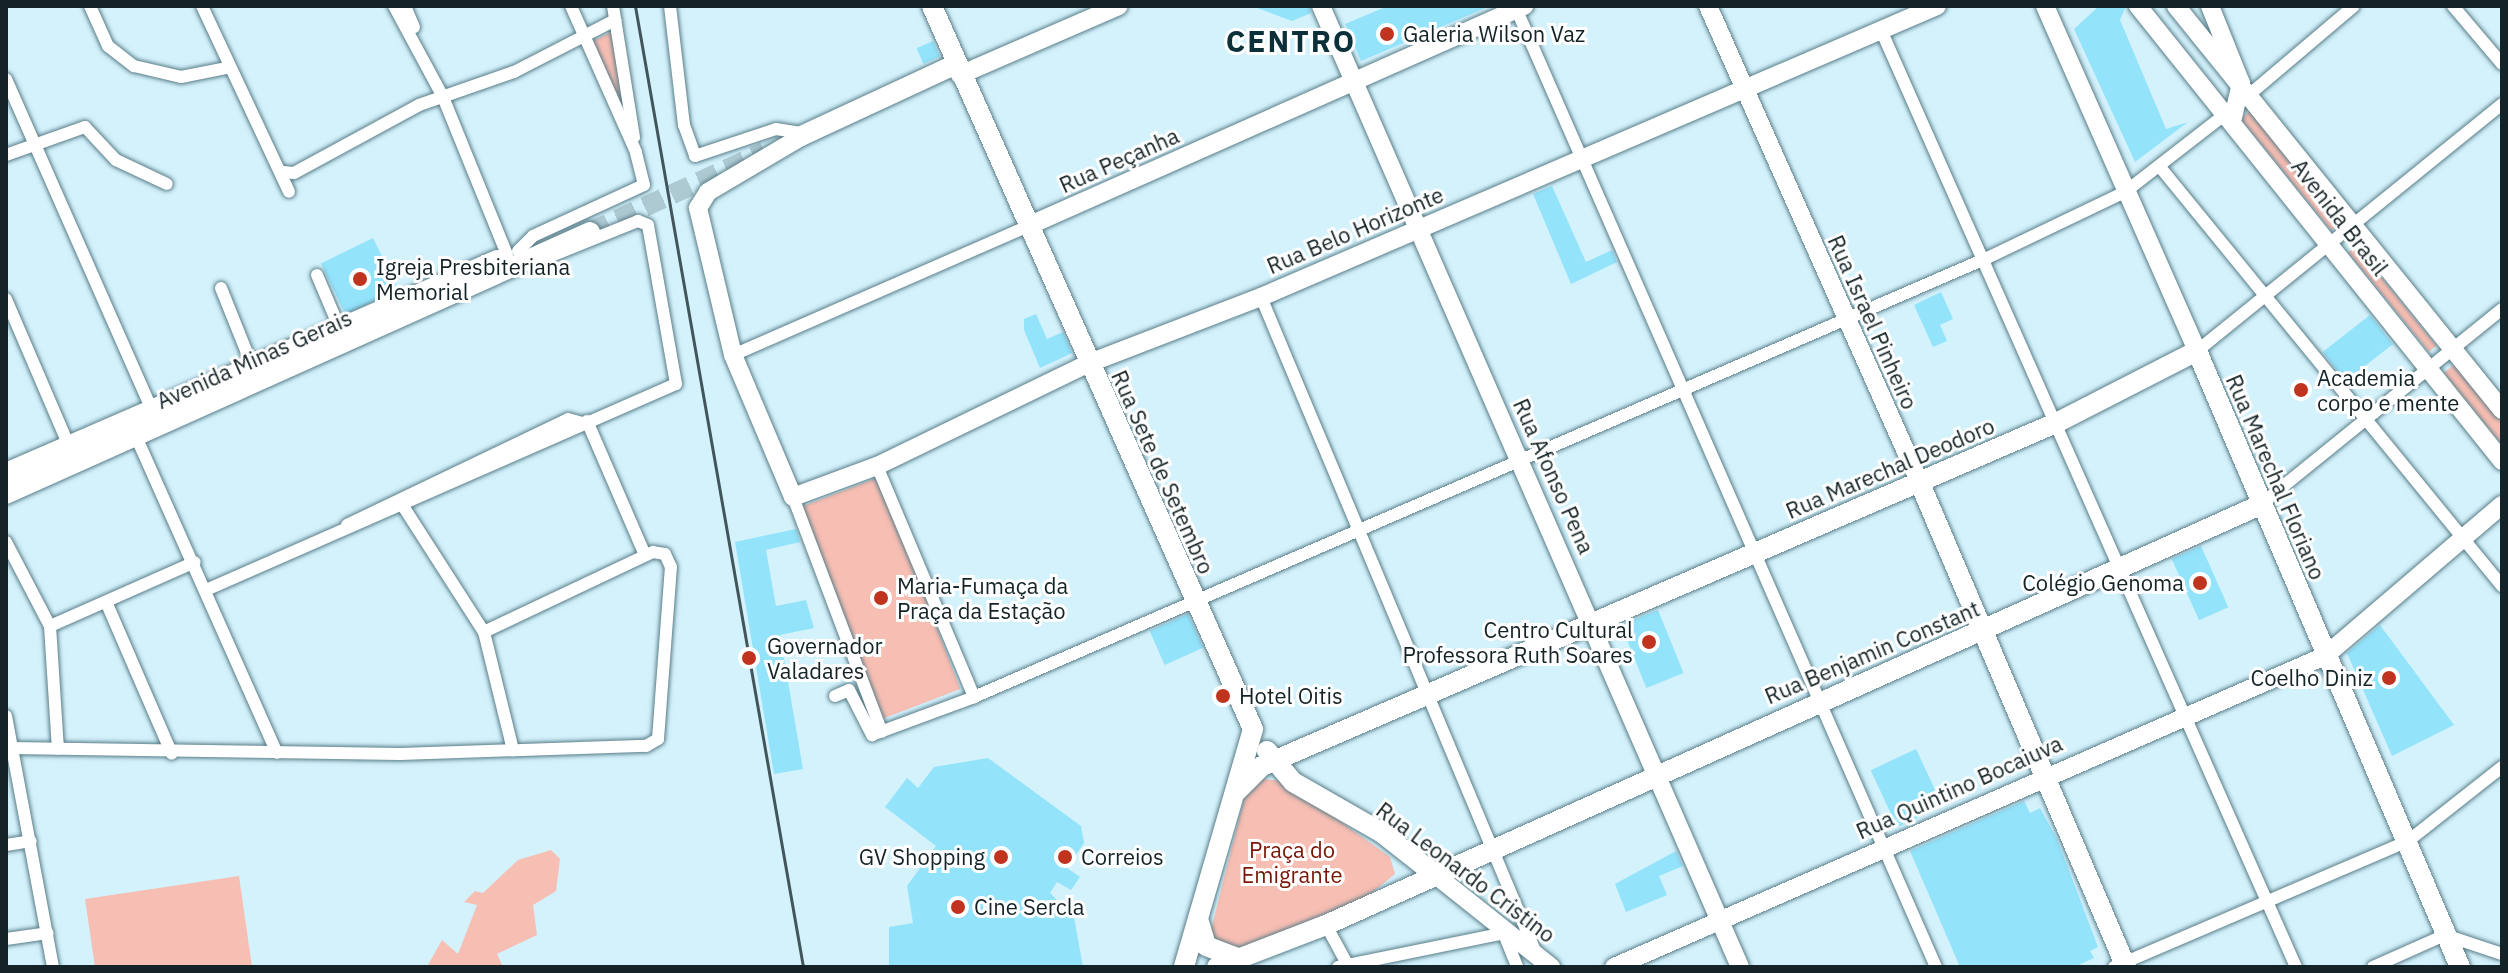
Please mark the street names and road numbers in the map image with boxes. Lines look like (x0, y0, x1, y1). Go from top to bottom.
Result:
street label: Rua Peçanha (1055, 122, 1183, 198)
street label: Avenida Brasil (2286, 154, 2394, 280)
street label: Rua Belo Horizonte (1263, 181, 1447, 279)
street label: Rua Israel Pinheiro (1823, 231, 1923, 413)
street label: Avenida Minas Gerais (152, 304, 356, 414)
street label: Rua Sete de Setembro (1106, 366, 1220, 578)
street label: Rua Marechal Floriano (2221, 370, 2331, 584)
street label: Rua Afonso Pena (1508, 394, 1600, 558)
street label: Rua Marechal Deodoro (1782, 412, 1998, 524)
street label: Rua Benjamin Constant (1761, 595, 1983, 709)
street label: Rua Quintino Bocaiuva (1852, 730, 2066, 844)
street label: Rua Leonardo Cristino (1371, 796, 1561, 948)

